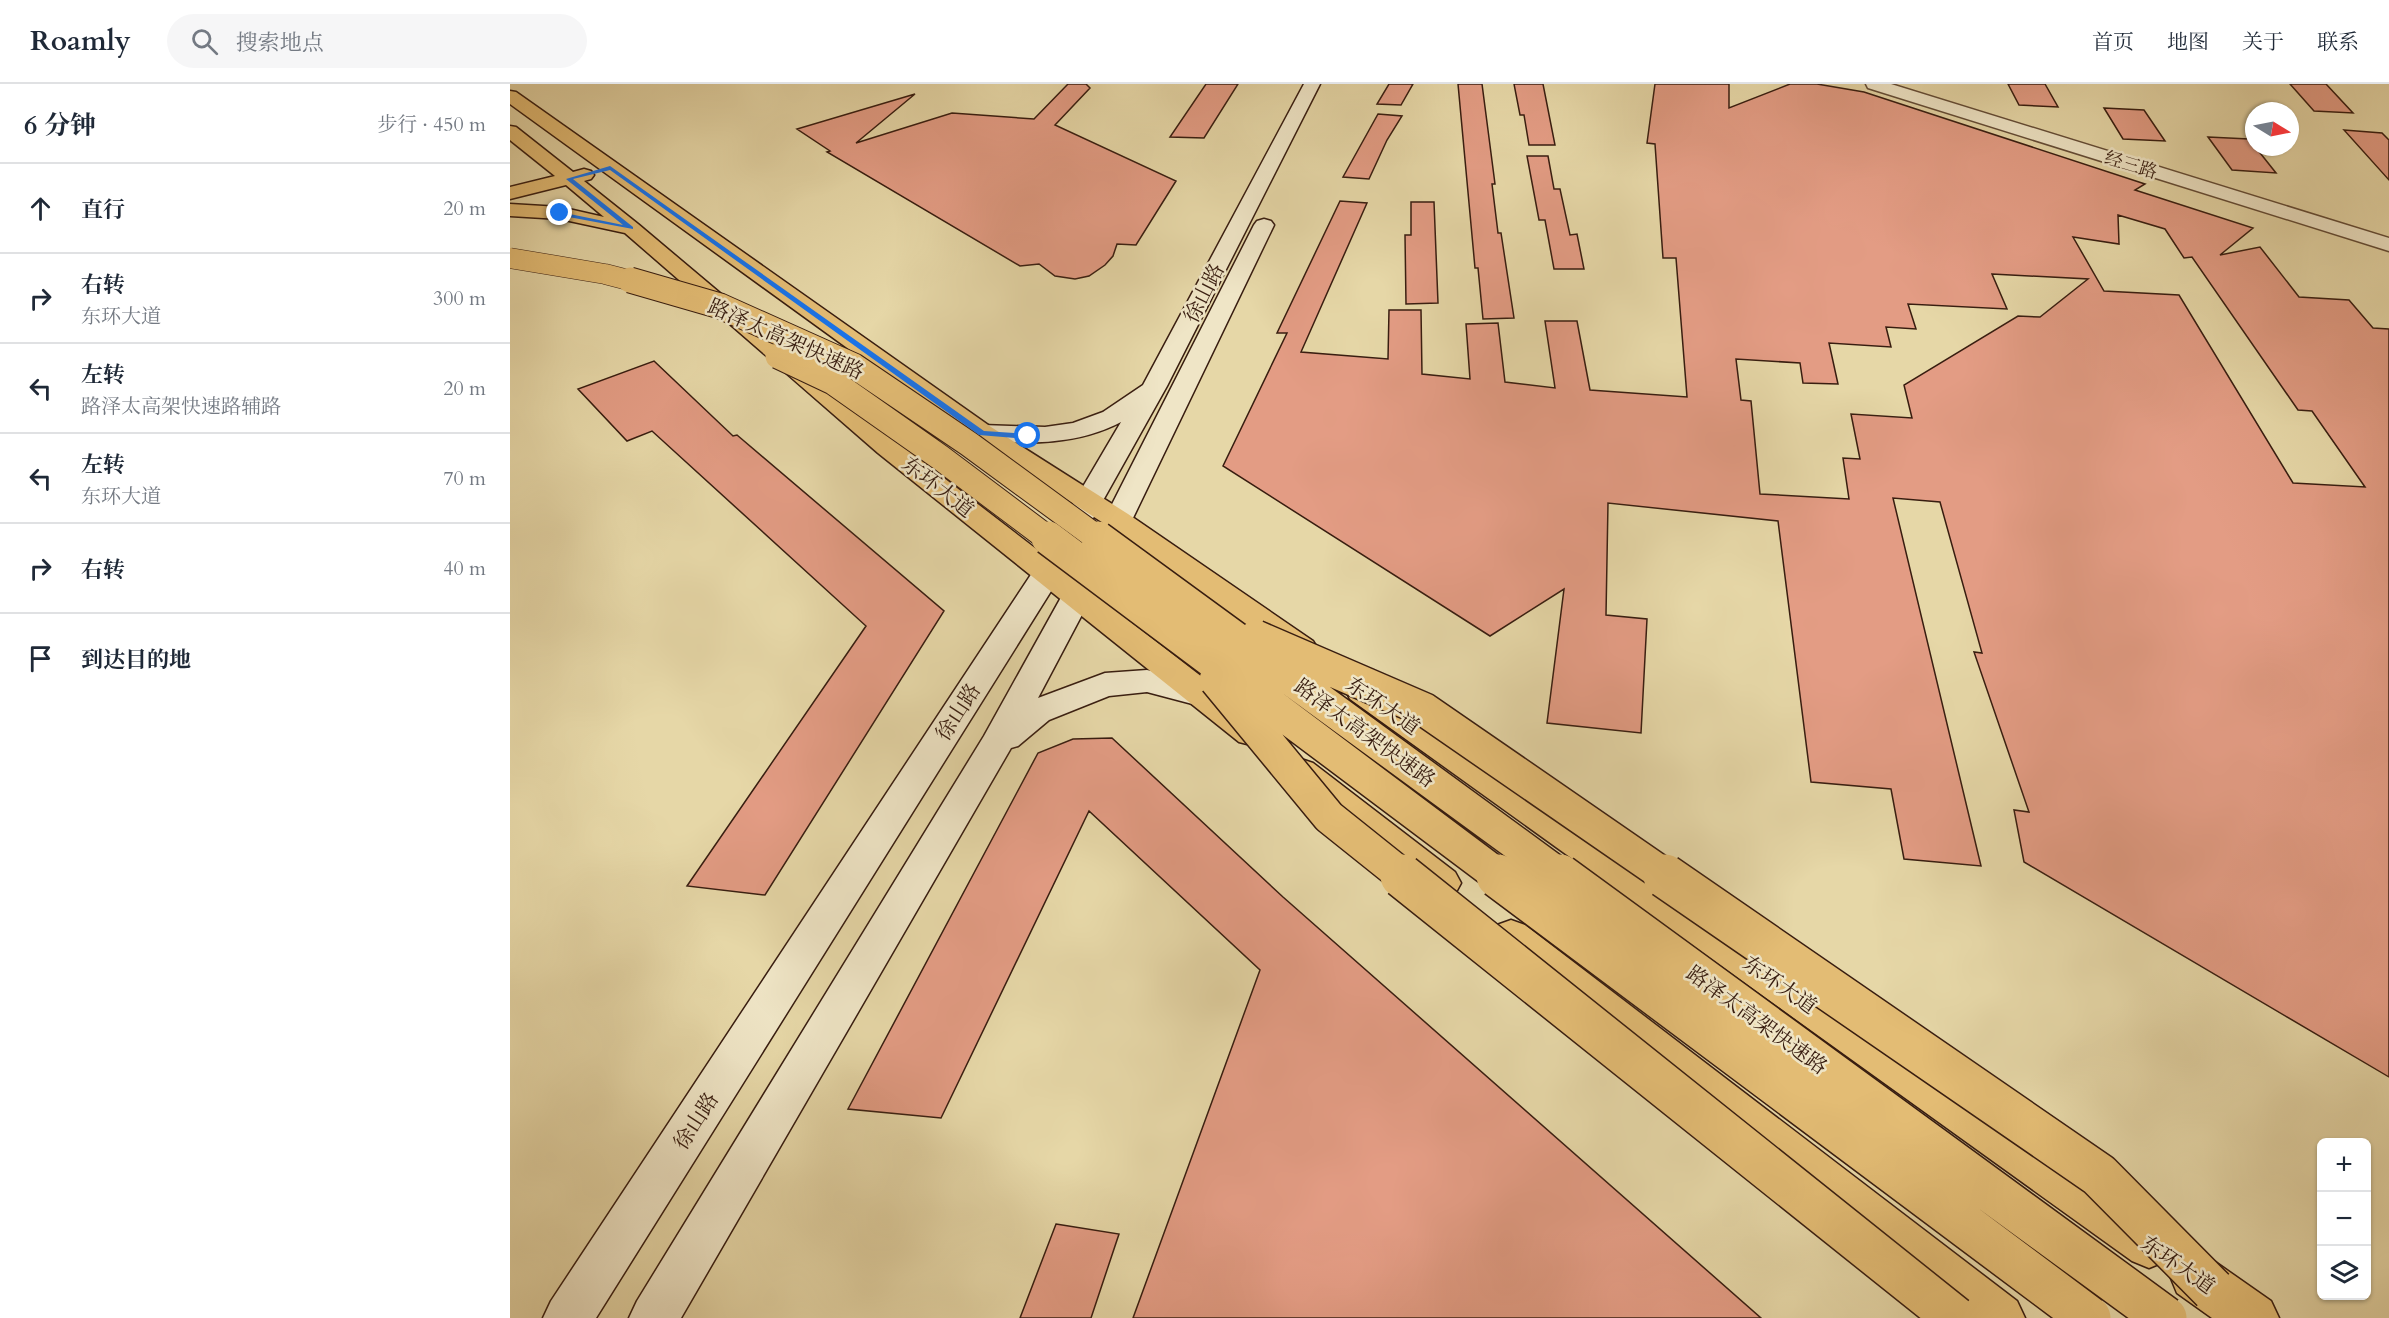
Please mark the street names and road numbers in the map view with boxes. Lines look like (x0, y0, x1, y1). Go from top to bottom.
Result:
street label: 经三路 (2101, 146, 2160, 185)
street label: 徐山路 (1177, 259, 1232, 328)
street label: 路泽太高架快速路 (703, 292, 868, 387)
street label: 东环大道 (896, 450, 980, 525)
street label: 东环大道 (1340, 670, 1425, 742)
street label: 路泽太高架快速路 (1288, 672, 1441, 795)
street label: 徐山路 (929, 678, 988, 747)
street label: 东环大道 (1737, 949, 1822, 1021)
street label: 路泽太高架快速路 (1680, 959, 1833, 1082)
street label: 徐山路 (667, 1087, 726, 1156)
street label: 东环大道 (2135, 1229, 2220, 1301)

